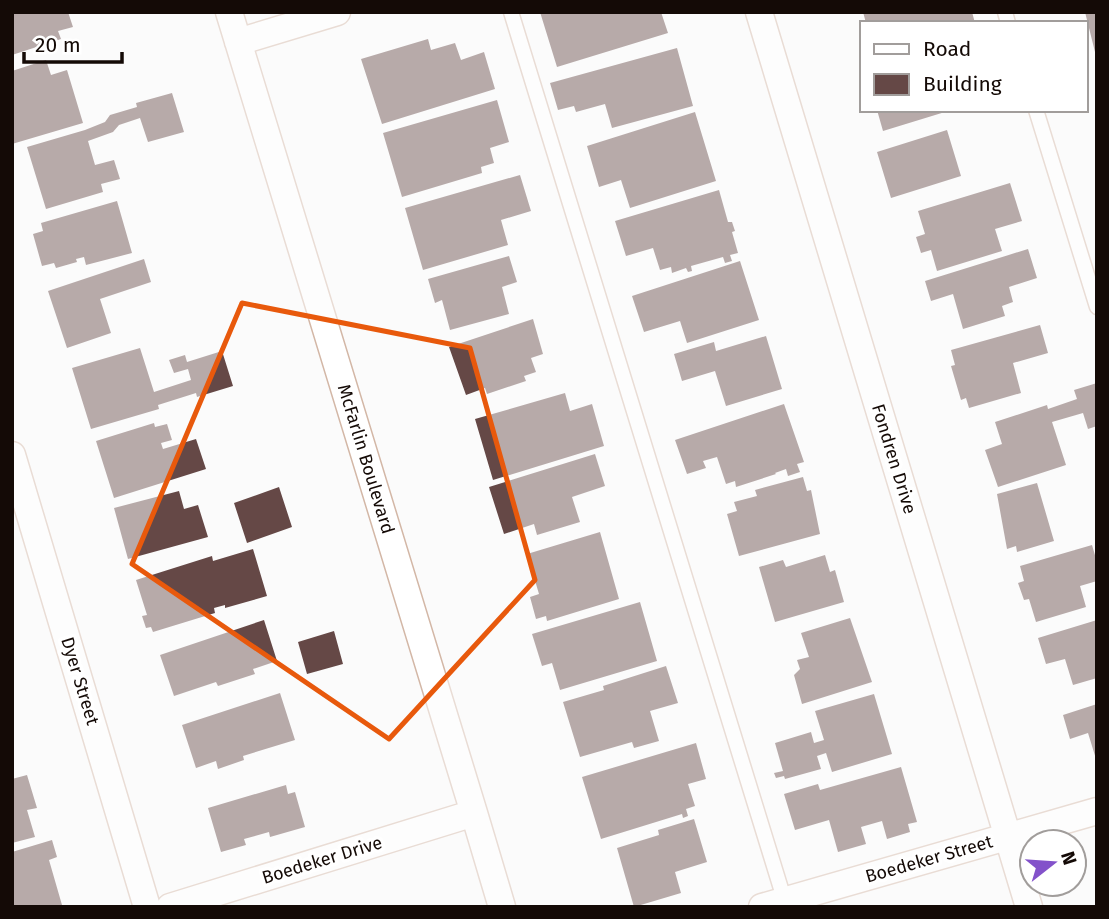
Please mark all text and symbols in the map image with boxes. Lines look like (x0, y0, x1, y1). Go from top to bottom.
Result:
scale bar (24, 21, 122, 65)
legend (860, 21, 1088, 112)
text: 20 m (35, 32, 81, 58)
text: Road (923, 36, 971, 62)
text: Building (923, 71, 1002, 97)
street label: McFarlin Boulevard (333, 382, 399, 536)
street label: Fondren Drive (867, 401, 921, 517)
street label: Dyer Street (56, 634, 104, 728)
north arrow (1018, 828, 1088, 898)
street label: Boedeker Street (863, 830, 996, 888)
street label: Boedeker Drive (259, 831, 385, 889)
text: N (1056, 849, 1082, 868)

